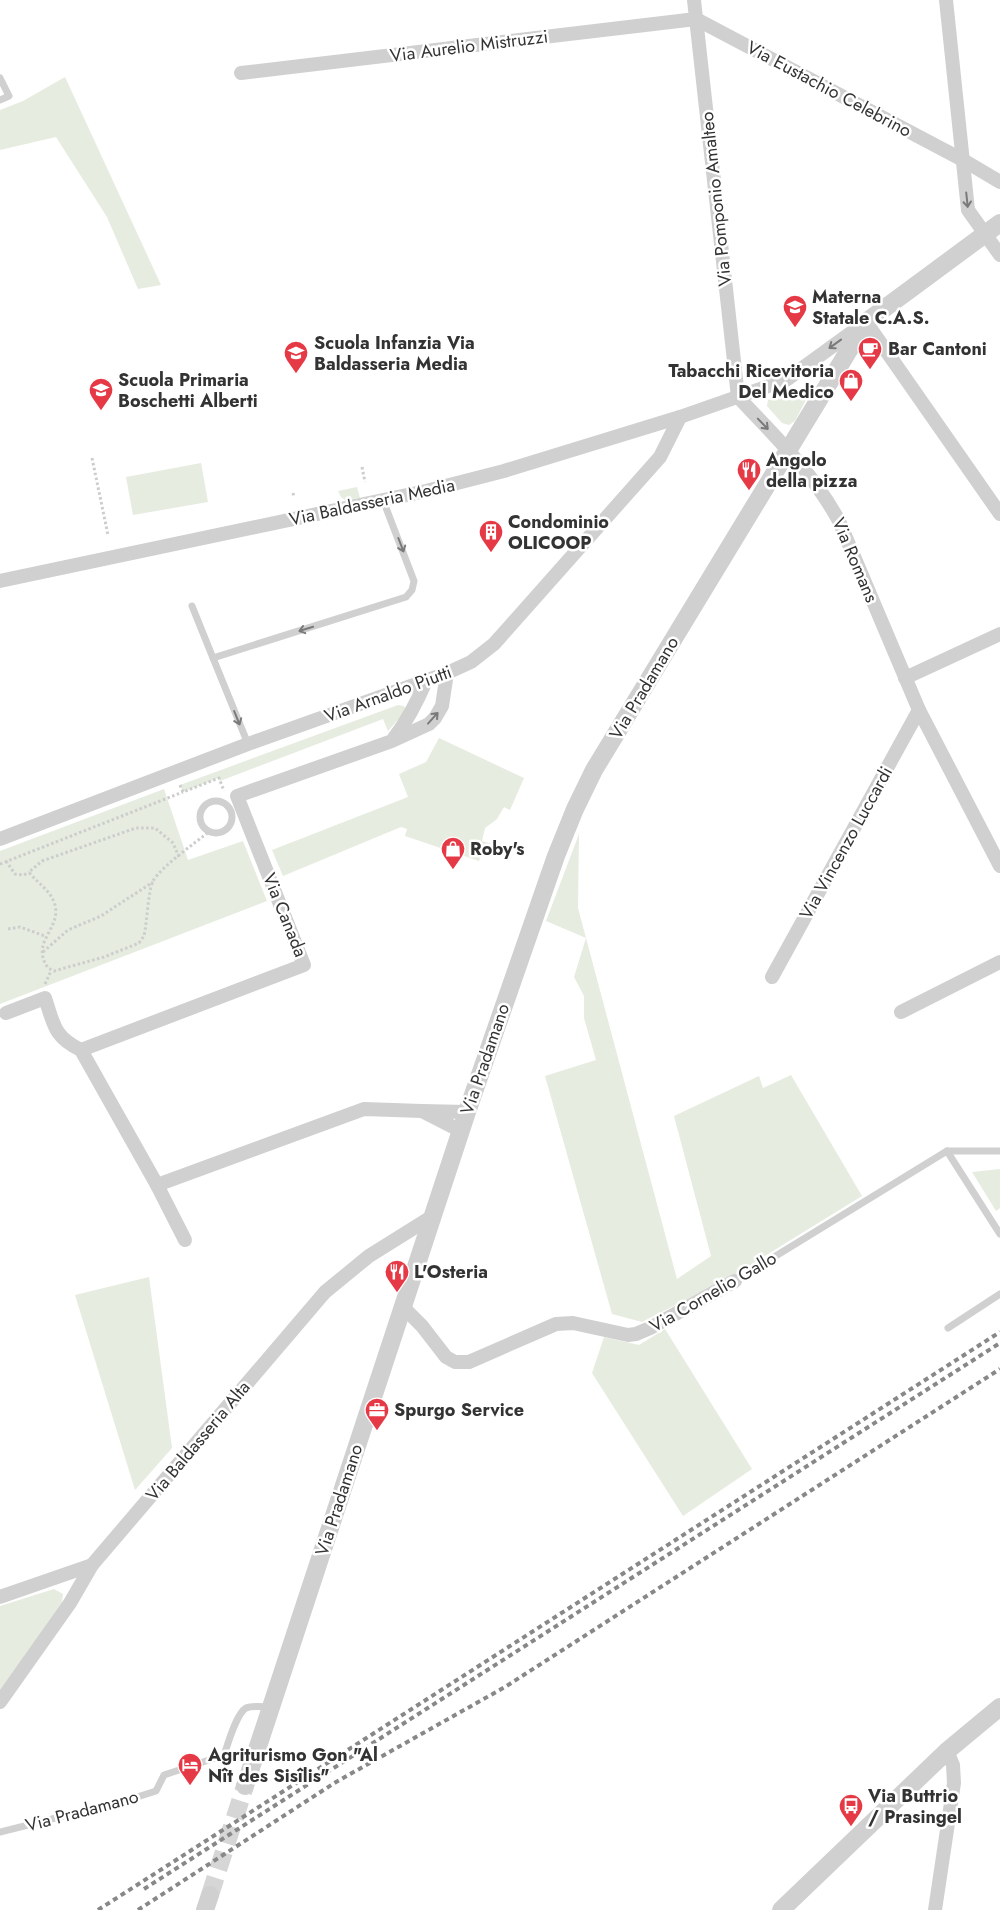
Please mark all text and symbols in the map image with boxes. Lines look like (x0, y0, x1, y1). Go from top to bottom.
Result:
street label: Via Aurelio Mistruzzi (388, 23, 550, 69)
street label: Via Eustachio Celebrino (742, 34, 916, 144)
street label: Via Pomponio Amalteo (694, 110, 738, 288)
one-way arrow (962, 191, 972, 207)
place label: Materna Statale C.A.S. (812, 284, 929, 331)
school or university icon: Materna Statale C.A.S. (782, 294, 808, 328)
place label: Scuola Infanzia Via Baldasseria Media (314, 330, 475, 377)
cafe icon: Bar Cantoni (857, 336, 883, 370)
place label: Bar Cantoni (888, 336, 987, 362)
one-way arrow (829, 339, 842, 350)
school or university icon: Scuola Infanzia Via Baldasseria Media (283, 340, 309, 374)
place label: Tabacchi Ricevitoria Del Medico (668, 358, 834, 405)
place label: Scuola Primaria Boschetti Alberti (118, 367, 258, 414)
shop icon: Tabacchi Ricevitoria Del Medico (838, 368, 864, 402)
school or university icon: Scuola Primaria Boschetti Alberti (88, 377, 114, 411)
one-way arrow (757, 418, 769, 431)
place label: Angolo della pizza (765, 447, 857, 494)
restaurant icon: Angolo della pizza (736, 457, 762, 491)
street label: Via Baldasseria Media (287, 472, 457, 532)
place label: Condominio OLICOOP (508, 509, 609, 556)
street label: Via Romans (825, 514, 885, 606)
building icon: Condominio OLICOOP (478, 519, 504, 553)
one-way arrow (397, 538, 406, 553)
one-way arrow (298, 624, 314, 634)
street label: Via Pradamano (603, 632, 685, 744)
street label: Via Arnaldo Piutti (321, 659, 455, 729)
one-way arrow (233, 710, 242, 725)
one-way arrow (428, 711, 439, 724)
street label: Via Vincenzo Luccardi (793, 762, 899, 924)
shop icon: Roby's (440, 836, 466, 870)
place label: Roby's (470, 836, 524, 862)
street label: Via Canada (256, 869, 314, 961)
street label: Via Pradamano (454, 1000, 516, 1118)
street label: Via Cornelio Gallo (645, 1245, 781, 1339)
restaurant icon: L'Osteria (384, 1259, 410, 1293)
place label: L'Osteria (414, 1259, 488, 1285)
street label: Via Baldasseria Alta (140, 1375, 256, 1507)
office icon: Spurgo Service (364, 1397, 390, 1431)
place label: Spurgo Service (394, 1397, 524, 1423)
street label: Via Pradamano (309, 1441, 369, 1559)
place label: Agriturismo Gon "Al Nît des Sisîlis" (207, 1742, 378, 1789)
hotel icon: Agriturismo Gon "Al Nît des Sisîlis" (177, 1752, 203, 1786)
street label: Via Pradamano (23, 1783, 141, 1839)
place label: Via Buttrio / Prasingel (867, 1783, 962, 1830)
bus stop icon: Via Buttrio / Prasingel (838, 1793, 864, 1827)

